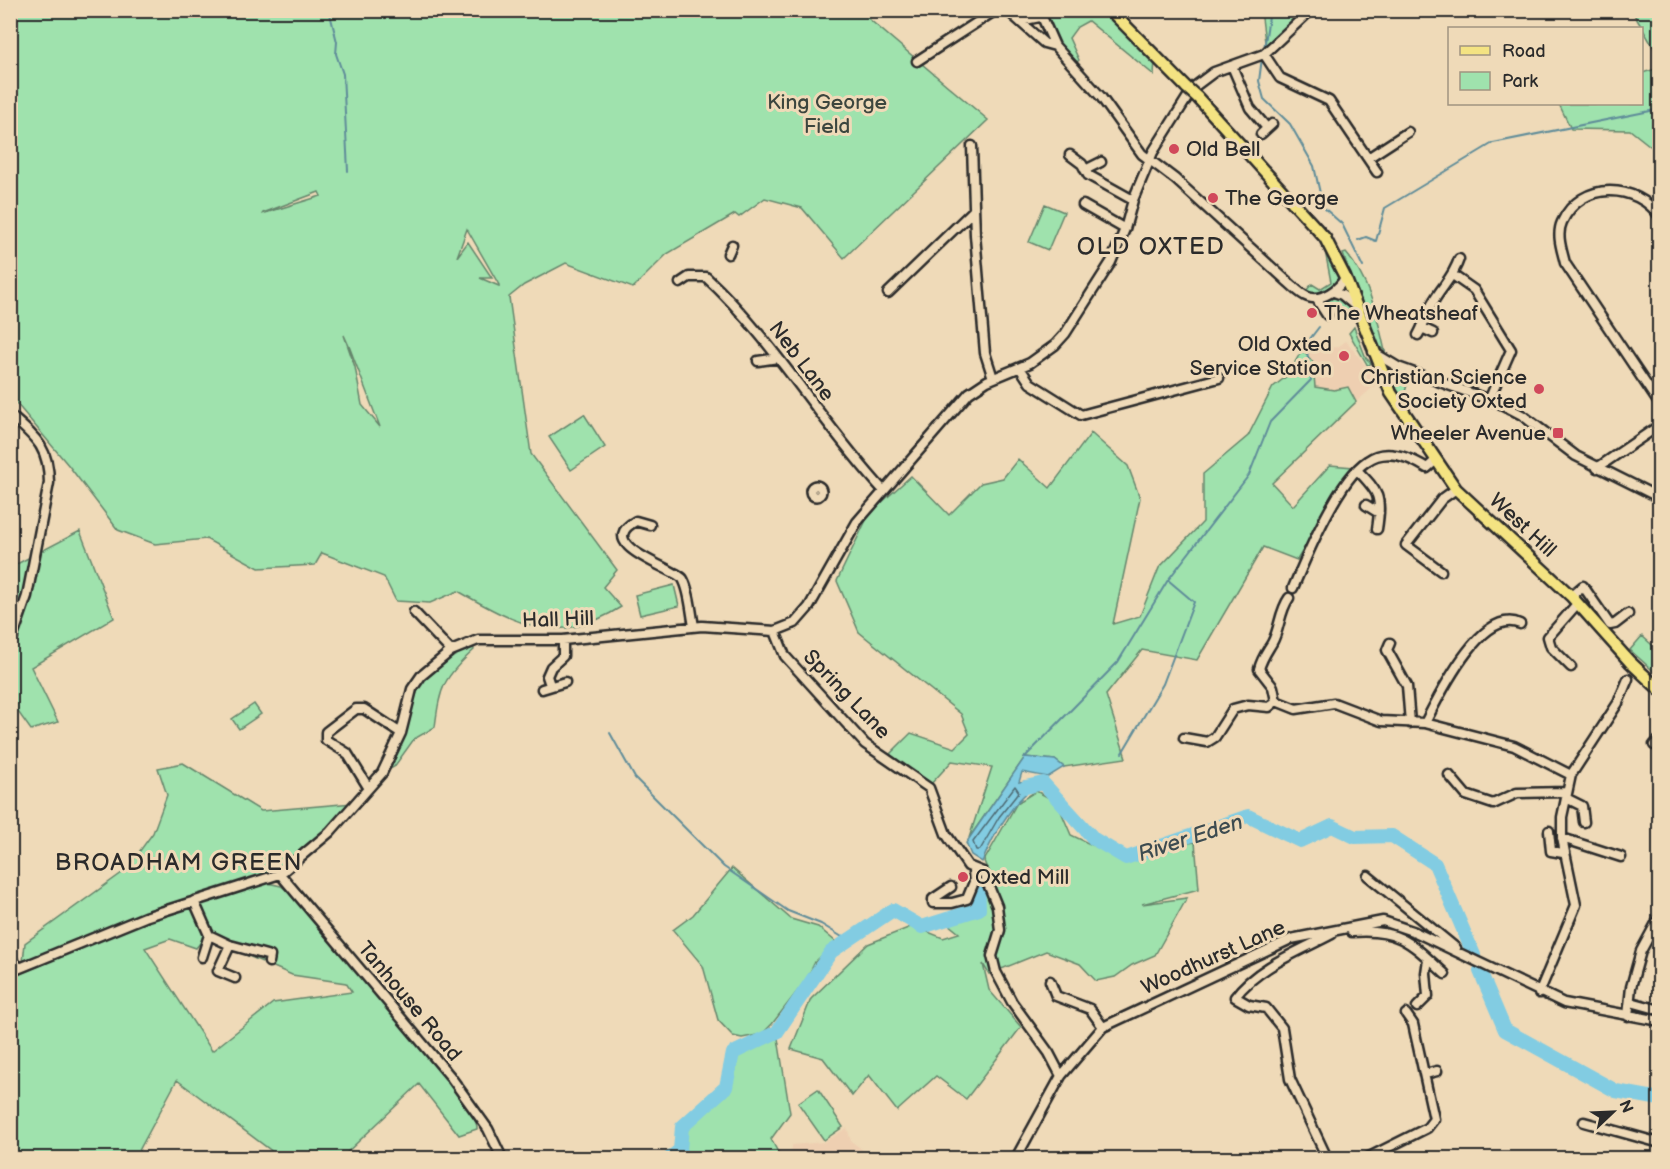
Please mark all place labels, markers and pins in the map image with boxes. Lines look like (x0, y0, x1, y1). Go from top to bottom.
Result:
place label: Old Bell (1186, 137, 1260, 162)
marker: Old Bell (1167, 142, 1181, 156)
place label: The George (1225, 186, 1339, 211)
marker: The George (1206, 191, 1220, 205)
place label: The Wheatsheaf (1324, 301, 1479, 326)
marker: The Wheatsheaf (1305, 306, 1319, 320)
place label: Old Oxted Service Station (1190, 332, 1332, 381)
marker: Old Oxted Service Station (1337, 349, 1351, 363)
place label: Christian Science Society Oxted (1361, 365, 1527, 414)
marker: Christian Science Society Oxted (1532, 382, 1546, 396)
place label: Wheeler Avenue (1390, 421, 1546, 446)
marker: Wheeler Avenue (1551, 426, 1565, 440)
place label: Oxted Mill (975, 865, 1069, 890)
marker: Oxted Mill (956, 870, 970, 884)

